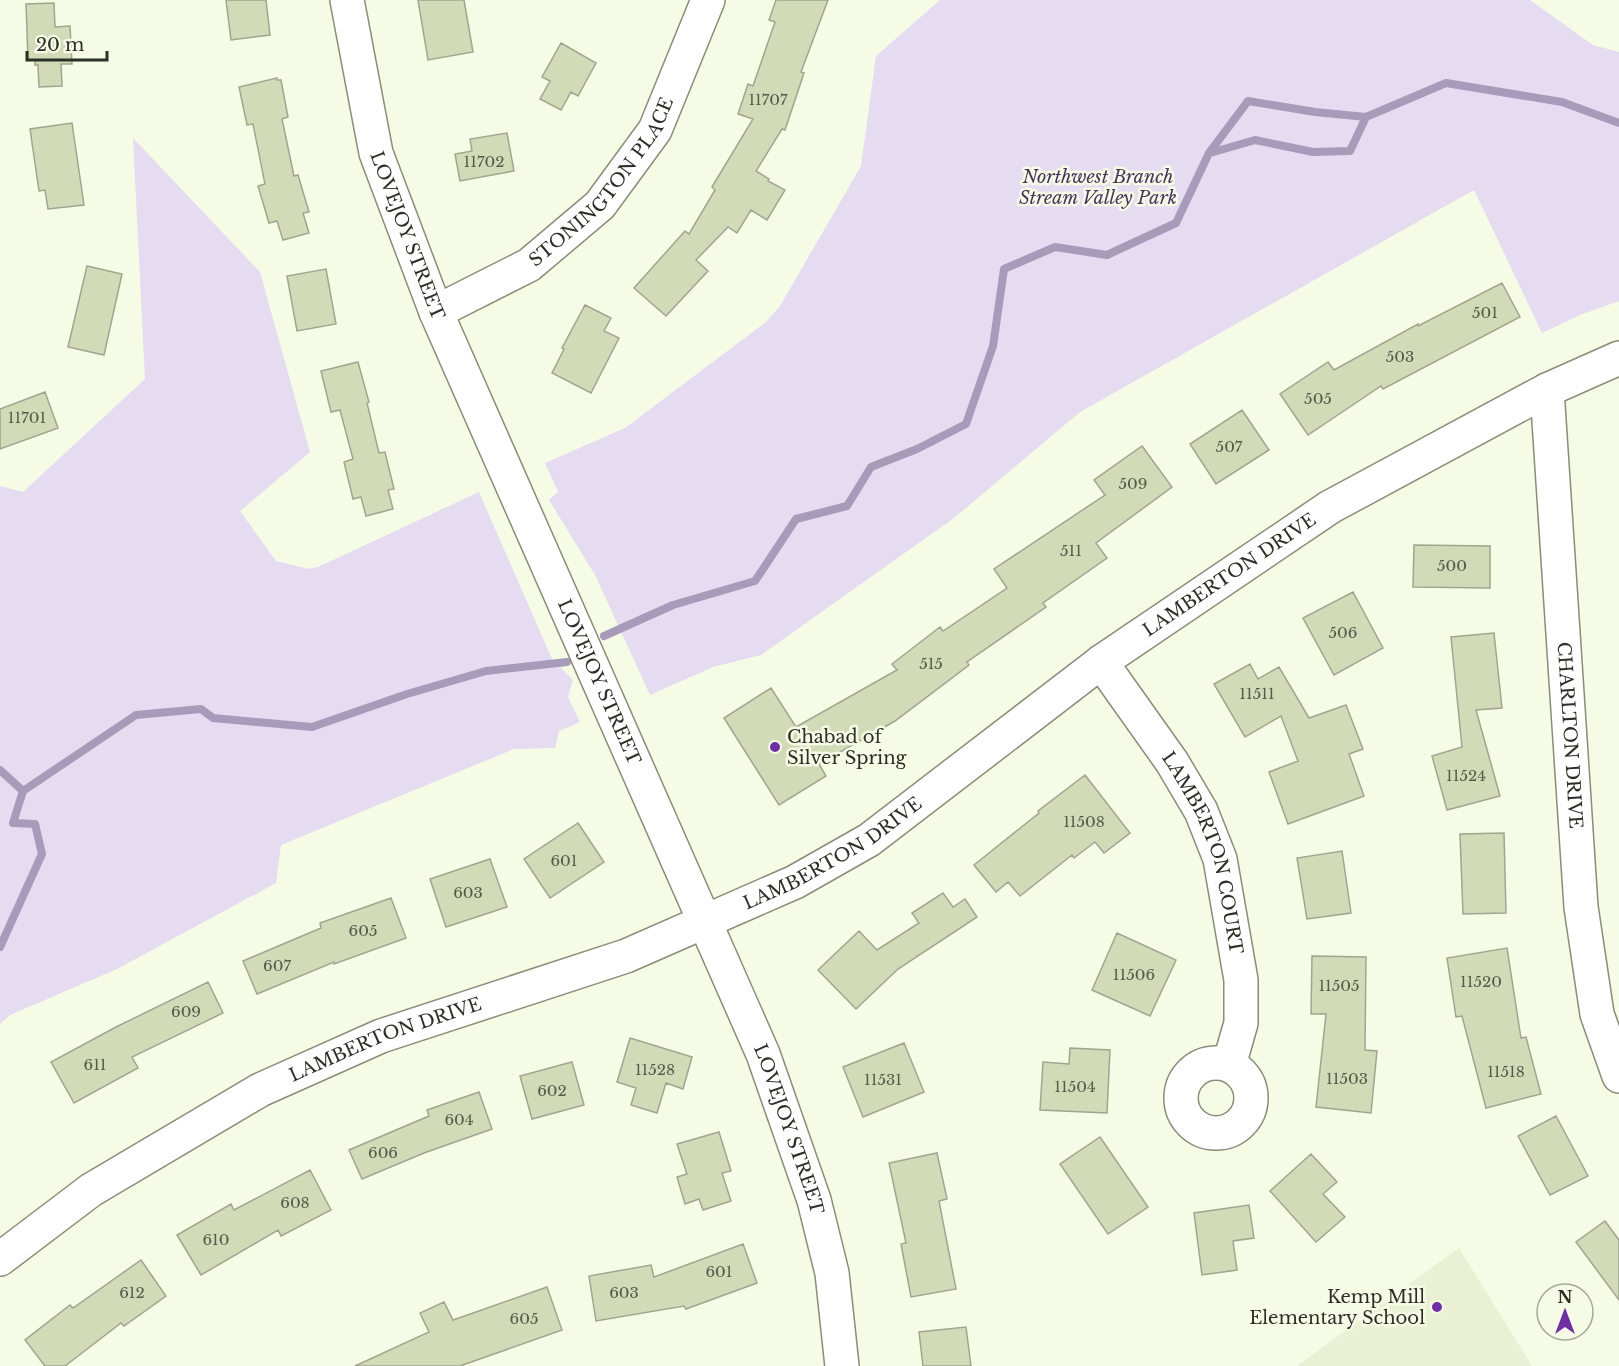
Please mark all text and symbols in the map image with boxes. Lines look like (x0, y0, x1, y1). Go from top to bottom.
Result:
scale bar (27, 24, 106, 62)
text: 20 m (36, 34, 84, 56)
house number: 11707 (748, 90, 788, 109)
street label: STONINGTON PLACE (525, 94, 678, 271)
street label: LOVEJOY STREET (365, 148, 449, 324)
house number: 11702 (464, 152, 504, 171)
park label: Northwest Branch Stream Valley Park (1019, 166, 1177, 209)
house number: 501 (1472, 303, 1498, 322)
house number: 503 (1386, 347, 1414, 366)
house number: 505 (1304, 389, 1332, 408)
house number: 11701 (8, 408, 46, 427)
house number: 507 (1216, 437, 1243, 456)
house number: 509 (1119, 474, 1147, 493)
street label: LAMBERTON DRIVE (1139, 509, 1320, 641)
house number: 511 (1060, 541, 1082, 560)
house number: 500 (1437, 556, 1467, 575)
street label: LOVEJOY STREET (553, 596, 645, 769)
house number: 506 (1329, 623, 1357, 642)
street label: CHARLTON DRIVE (1553, 641, 1587, 829)
house number: 515 (919, 654, 943, 673)
house number: 11511 (1239, 684, 1275, 703)
place label: Chabad of Silver Spring (787, 726, 907, 769)
marker: Chabad of Silver Spring (768, 740, 782, 754)
street label: LAMBERTON COURT (1157, 747, 1247, 956)
house number: 11524 (1446, 766, 1486, 785)
street label: LAMBERTON DRIVE (740, 792, 926, 914)
house number: 11508 (1063, 812, 1105, 831)
house number: 601 (550, 851, 578, 870)
house number: 603 (453, 883, 483, 902)
house number: 605 (349, 921, 377, 940)
house number: 607 (263, 956, 291, 975)
house number: 11506 (1113, 965, 1155, 984)
house number: 11520 (1460, 972, 1502, 991)
house number: 11505 (1318, 976, 1360, 995)
street label: LAMBERTON DRIVE (286, 993, 484, 1086)
house number: 609 (171, 1002, 201, 1021)
street label: LOVEJOY STREET (749, 1041, 828, 1217)
house number: 611 (83, 1055, 107, 1074)
house number: 11528 (635, 1060, 675, 1079)
house number: 11518 (1487, 1062, 1525, 1081)
house number: 11503 (1326, 1069, 1368, 1088)
house number: 11531 (864, 1070, 902, 1089)
house number: 11504 (1054, 1077, 1096, 1096)
house number: 602 (537, 1081, 567, 1100)
house number: 604 (444, 1110, 474, 1129)
house number: 606 (368, 1143, 398, 1162)
house number: 608 (280, 1193, 310, 1212)
house number: 610 (202, 1230, 230, 1249)
house number: 601 (705, 1262, 733, 1281)
north arrow (1535, 1282, 1595, 1342)
house number: 612 (119, 1283, 145, 1302)
house number: 603 (609, 1283, 639, 1302)
place label: Kemp Mill Elementary School (1249, 1286, 1425, 1329)
text: N (1557, 1287, 1573, 1307)
marker: Kemp Mill Elementary School (1430, 1300, 1444, 1314)
house number: 605 (510, 1309, 538, 1328)

